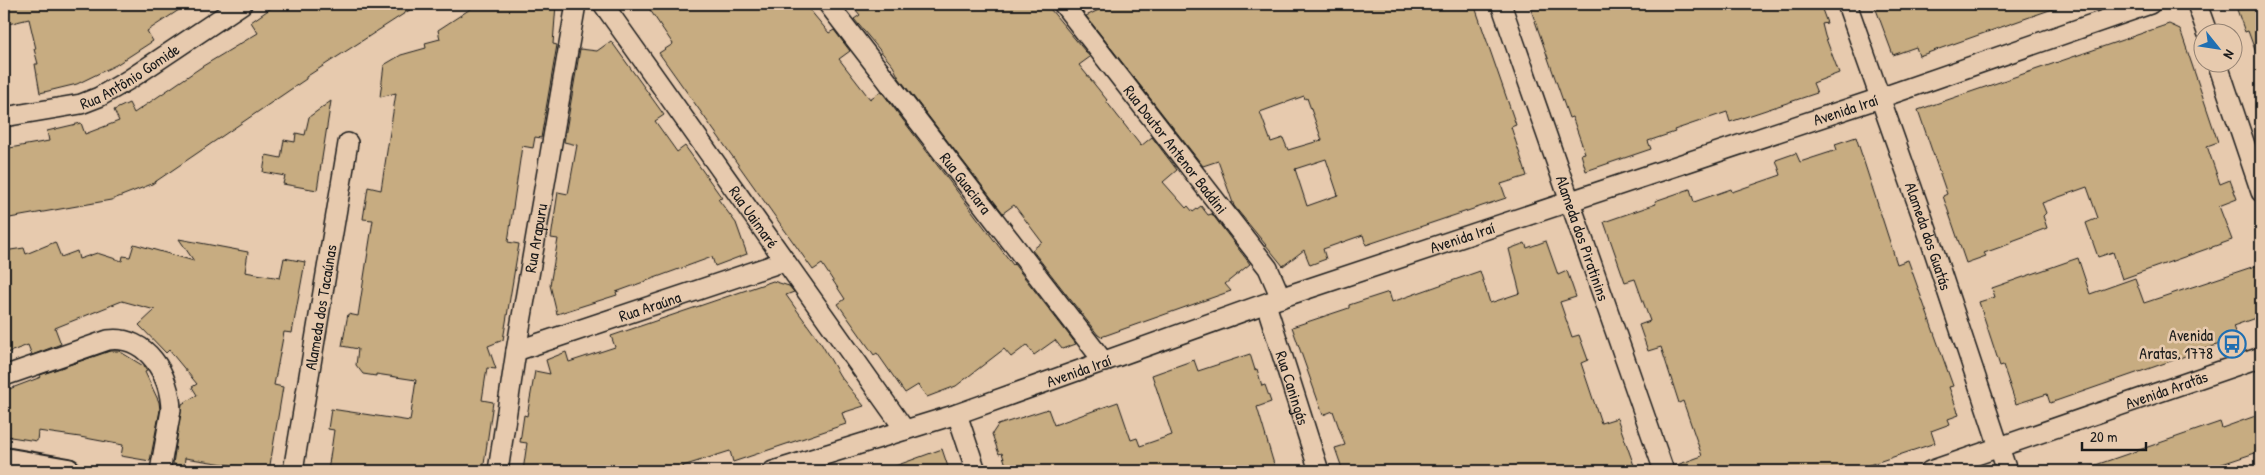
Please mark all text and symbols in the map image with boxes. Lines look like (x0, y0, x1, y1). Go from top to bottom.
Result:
north arrow (2192, 22, 2242, 72)
street label: Rua Antônio Gomide (77, 38, 184, 114)
text: N (2219, 47, 2240, 63)
street label: Rua Doutor Antenor Baddini (1119, 80, 1233, 218)
street label: Avenida Iraí (1810, 88, 1881, 131)
street label: Rua Guaciara (935, 148, 997, 218)
street label: Alameda dos Piratinins (1551, 172, 1615, 304)
street label: Alameda dos Guatás (1900, 179, 1957, 293)
street label: Rua Uaimaré (724, 181, 784, 253)
street label: Rua Arapuru (519, 201, 552, 274)
street label: Avenida Iraí (1427, 216, 1498, 258)
street label: Alameda dos Tacaúnas (299, 243, 342, 372)
street label: Rua Araúna (616, 286, 683, 327)
place label: Avenida Aratas, 1778 (2139, 324, 2213, 364)
bus stop icon: Avenida Aratas, 1778 (2217, 329, 2247, 359)
street label: Rua Caningás (1271, 348, 1315, 428)
street label: Avenida Iraí (1043, 349, 1114, 392)
street label: Avenida Aratãs (2122, 365, 2211, 414)
scale bar (2082, 420, 2146, 452)
text: 20 m (2090, 426, 2117, 447)

